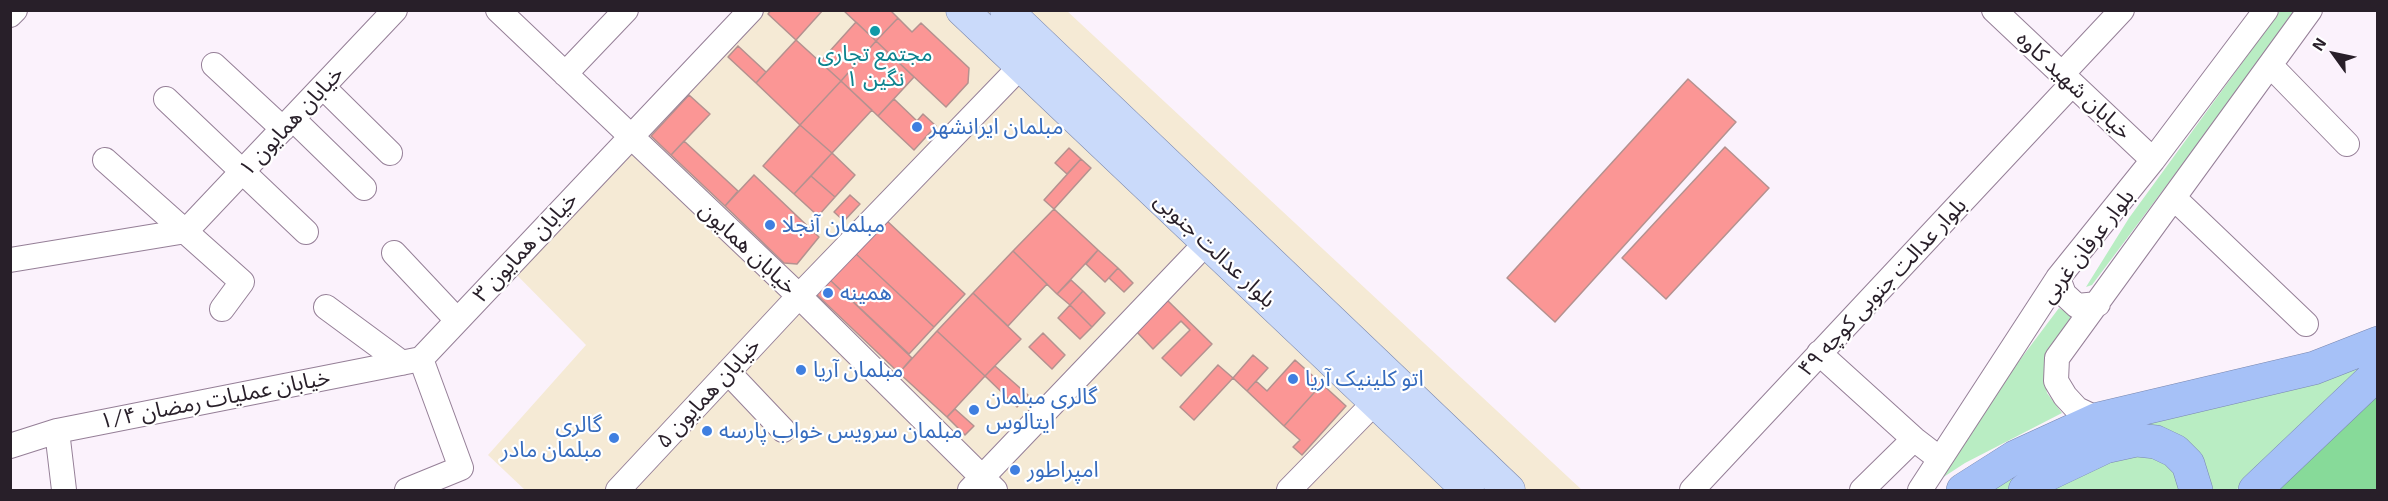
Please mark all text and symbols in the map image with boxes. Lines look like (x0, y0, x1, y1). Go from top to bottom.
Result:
marker: مجتمع تجاری نگین ۱ (868, 24, 882, 38)
north arrow (2304, 24, 2364, 84)
street label: خیابان شهید کاوه (2011, 25, 2137, 145)
text: N (2307, 34, 2330, 54)
place label: مجتمع تجاری نگین ۱ (818, 41, 932, 92)
street label: خیابان همایون ۱ (233, 60, 349, 182)
place label: مبلمان ایرانشهر (929, 114, 1063, 140)
marker: مبلمان ایرانشهر (910, 120, 924, 134)
street label: بلوار عرفان غربی (2034, 184, 2140, 308)
street label: خیابان همایون ۳ (467, 186, 583, 308)
street label: بلوار عدالت جنوبی (1149, 187, 1281, 313)
street label: بلوار عدالت جنوبی کوچه ۴۹ (1792, 192, 1972, 382)
street label: خیابان همایون (694, 196, 802, 300)
place label: مبلمان آنجلا (782, 212, 885, 238)
marker: مبلمان آنجلا (763, 218, 777, 232)
place label: همینه (840, 280, 892, 306)
marker: همینه (821, 286, 835, 300)
street label: خیابان همایون ۵ (650, 332, 766, 454)
place label: مبلمان آریا (813, 357, 903, 383)
marker: مبلمان آریا (794, 363, 808, 377)
street label: خیابان عملیات رمضان ۱/۴ (98, 364, 332, 434)
place label: اتو کلینیک آریا (1305, 366, 1424, 392)
marker: اتو کلینیک آریا (1286, 372, 1300, 386)
place label: گالری مبلمان ایتالوس (986, 384, 1097, 436)
marker: گالری مبلمان ایتالوس (967, 403, 981, 417)
place label: گالری مبلمان مادر (501, 412, 602, 464)
place label: مبلمان سرویس خواب پارسه (719, 418, 963, 444)
marker: مبلمان سرویس خواب پارسه (700, 424, 714, 438)
marker: گالری مبلمان مادر (607, 431, 621, 445)
place label: امپراطور (1027, 457, 1099, 483)
marker: امپراطور (1008, 463, 1022, 477)

